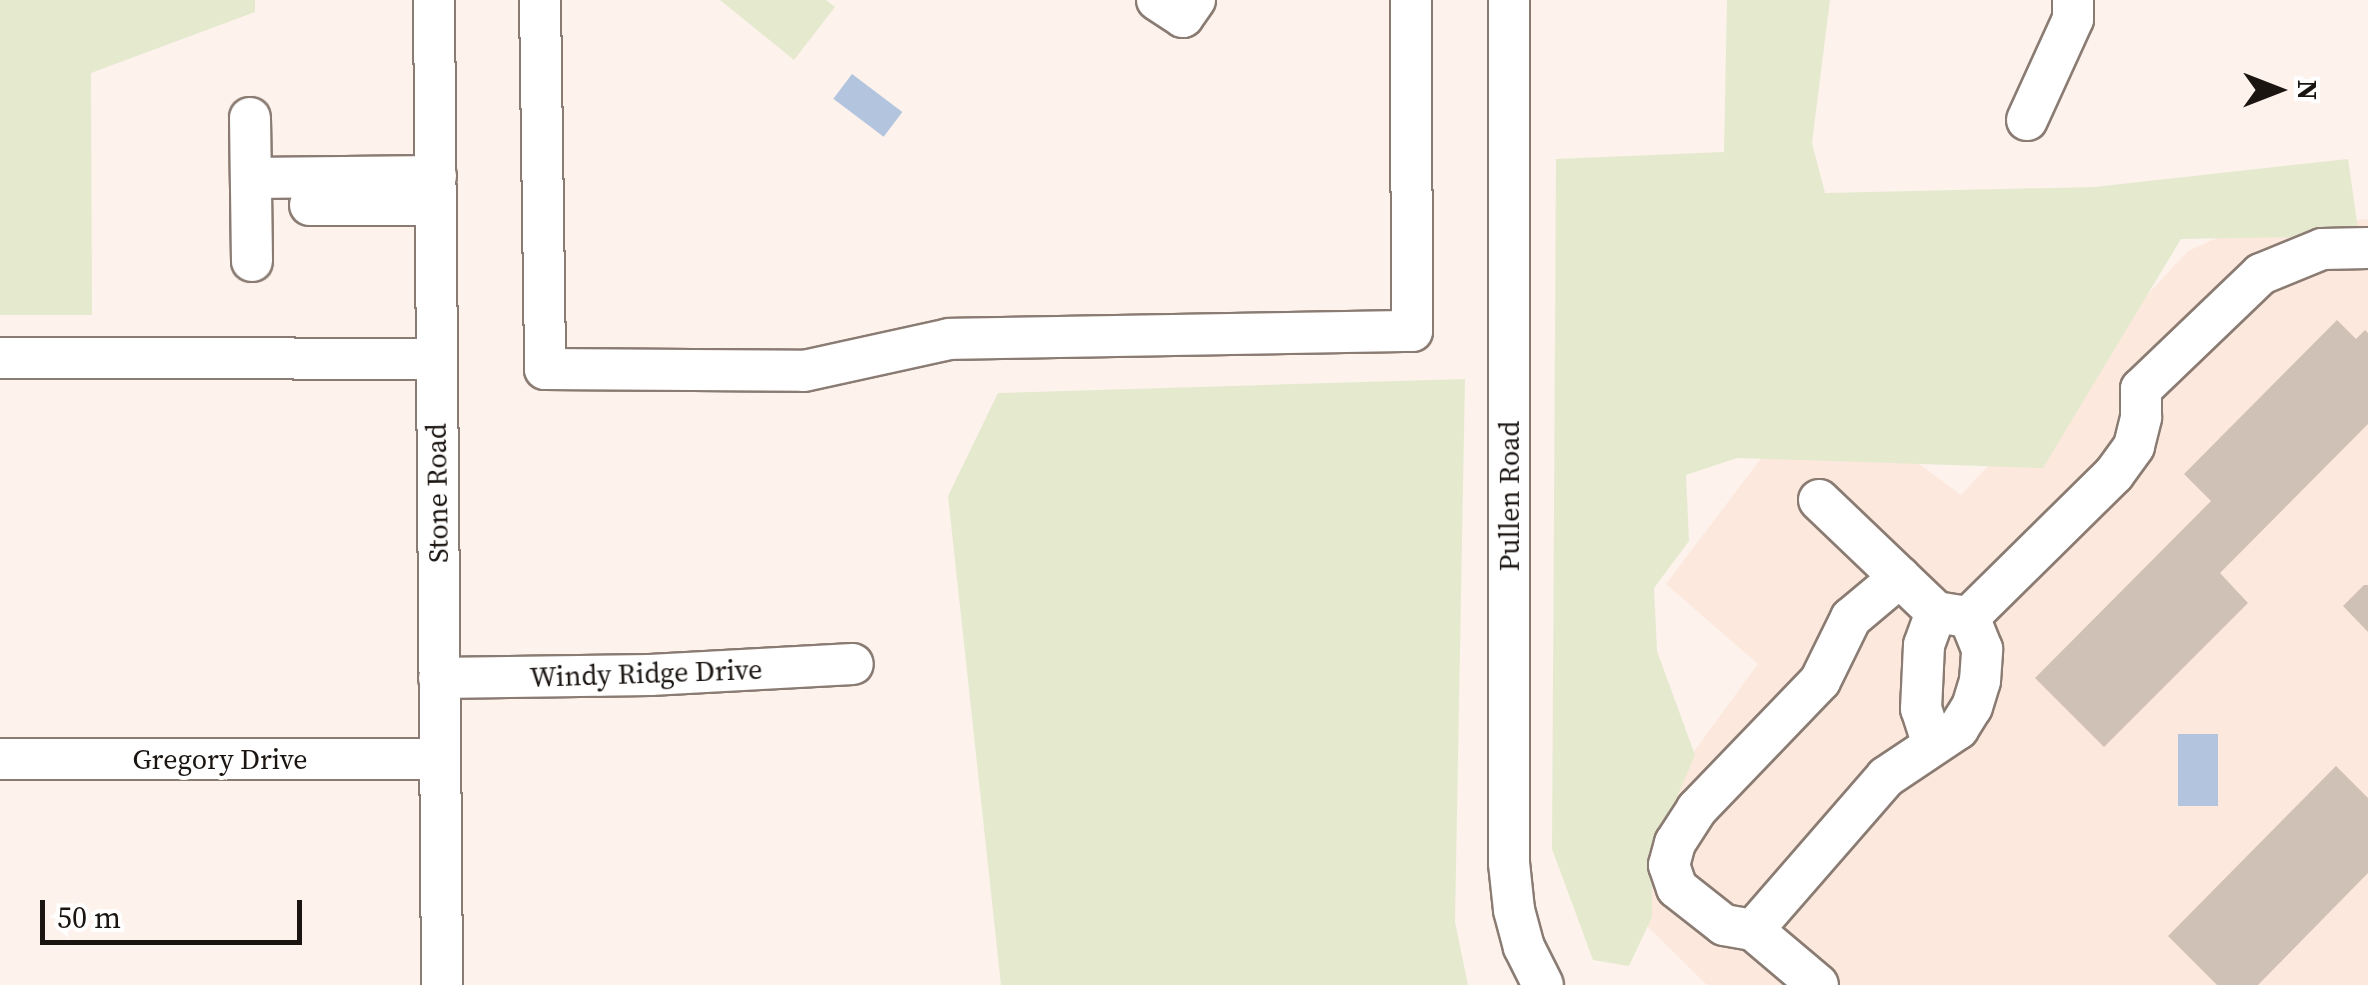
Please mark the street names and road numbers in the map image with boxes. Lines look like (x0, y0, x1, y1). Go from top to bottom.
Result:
street label: Pullen Road (1492, 421, 1526, 571)
street label: Stone Road (419, 423, 455, 563)
street label: Windy Ridge Drive (529, 652, 763, 694)
street label: Gregory Drive (132, 742, 308, 776)

